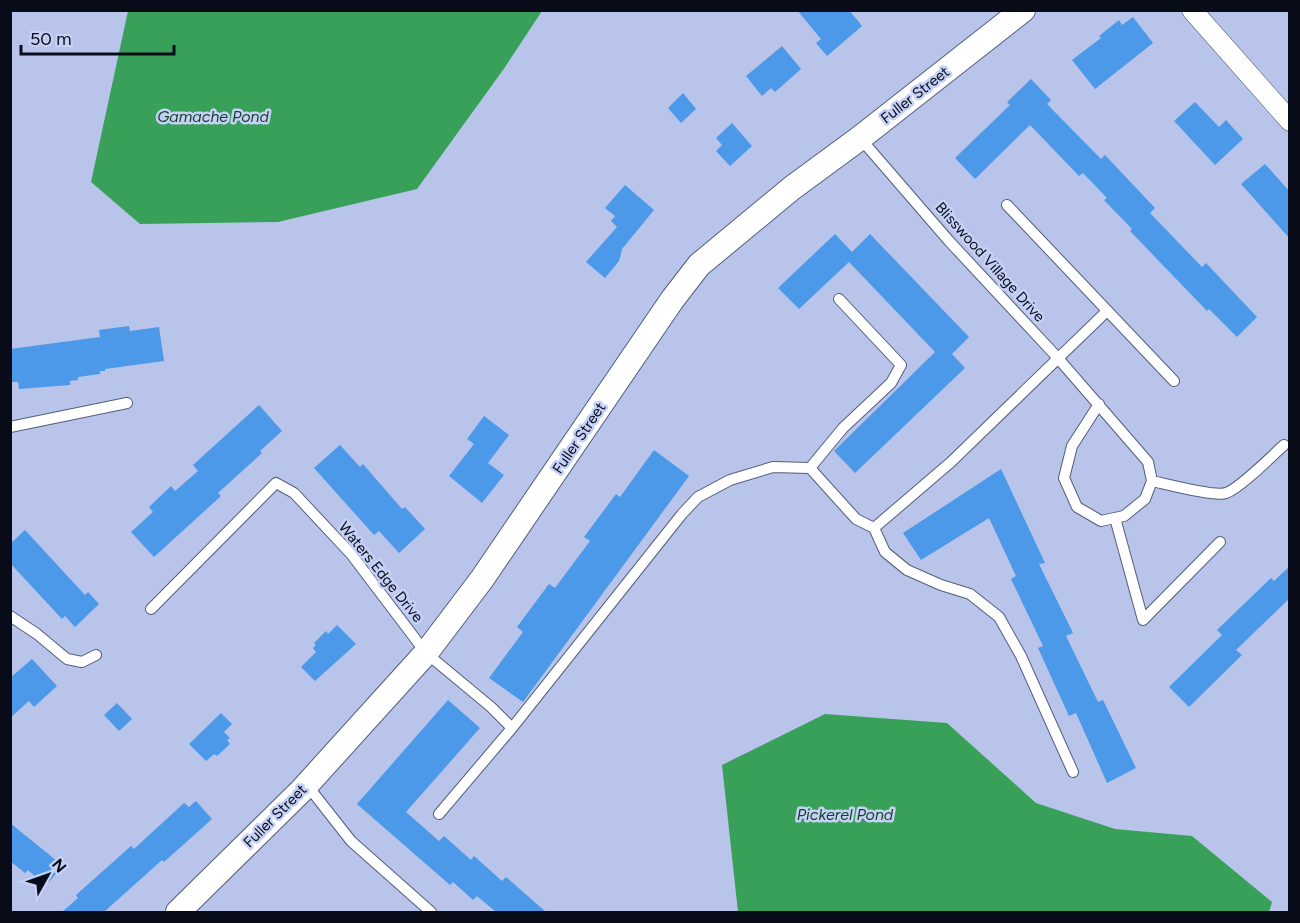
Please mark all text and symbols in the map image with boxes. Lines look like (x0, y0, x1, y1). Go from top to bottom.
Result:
scale bar (21, 18, 174, 56)
text: 50 m (30, 28, 72, 50)
street label: Fuller Street (877, 62, 953, 127)
water label: Gamache Pond (157, 107, 269, 126)
street label: Blisswood Village Drive (931, 198, 1049, 326)
street label: Fuller Street (549, 399, 610, 477)
street label: Waters Edge Drive (335, 518, 427, 626)
street label: Fuller Street (240, 780, 311, 851)
water label: Pickerel Pond (797, 805, 894, 824)
north arrow (18, 845, 78, 905)
text: N (48, 855, 70, 877)

